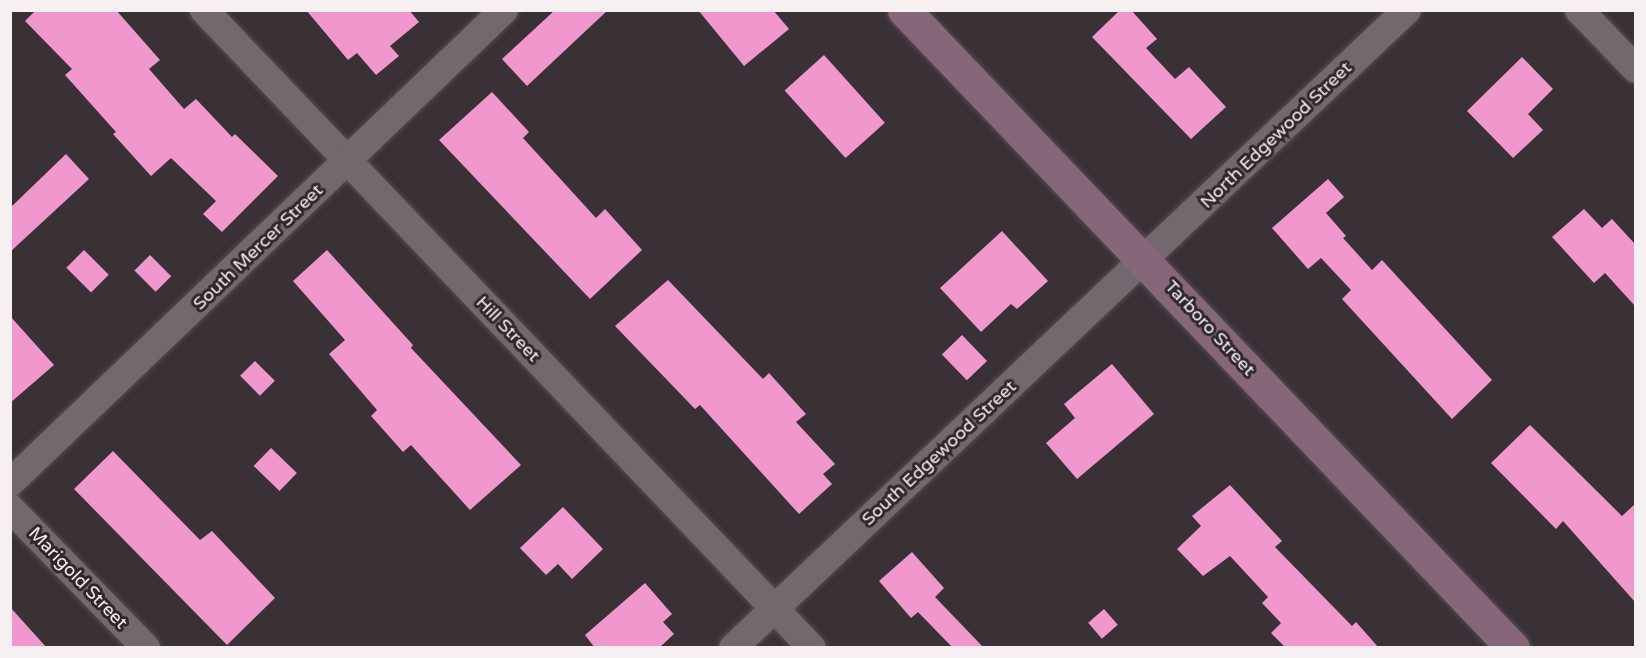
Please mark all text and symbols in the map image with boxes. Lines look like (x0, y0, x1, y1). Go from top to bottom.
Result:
street label: North Edgewood Street (1196, 57, 1356, 213)
street label: South Mercer Street (189, 179, 327, 315)
street label: Tarboro Street (1160, 276, 1260, 380)
street label: Hill Street (471, 292, 545, 366)
street label: South Edgewood Street (857, 376, 1021, 530)
street label: Marigold Street (24, 523, 132, 633)

